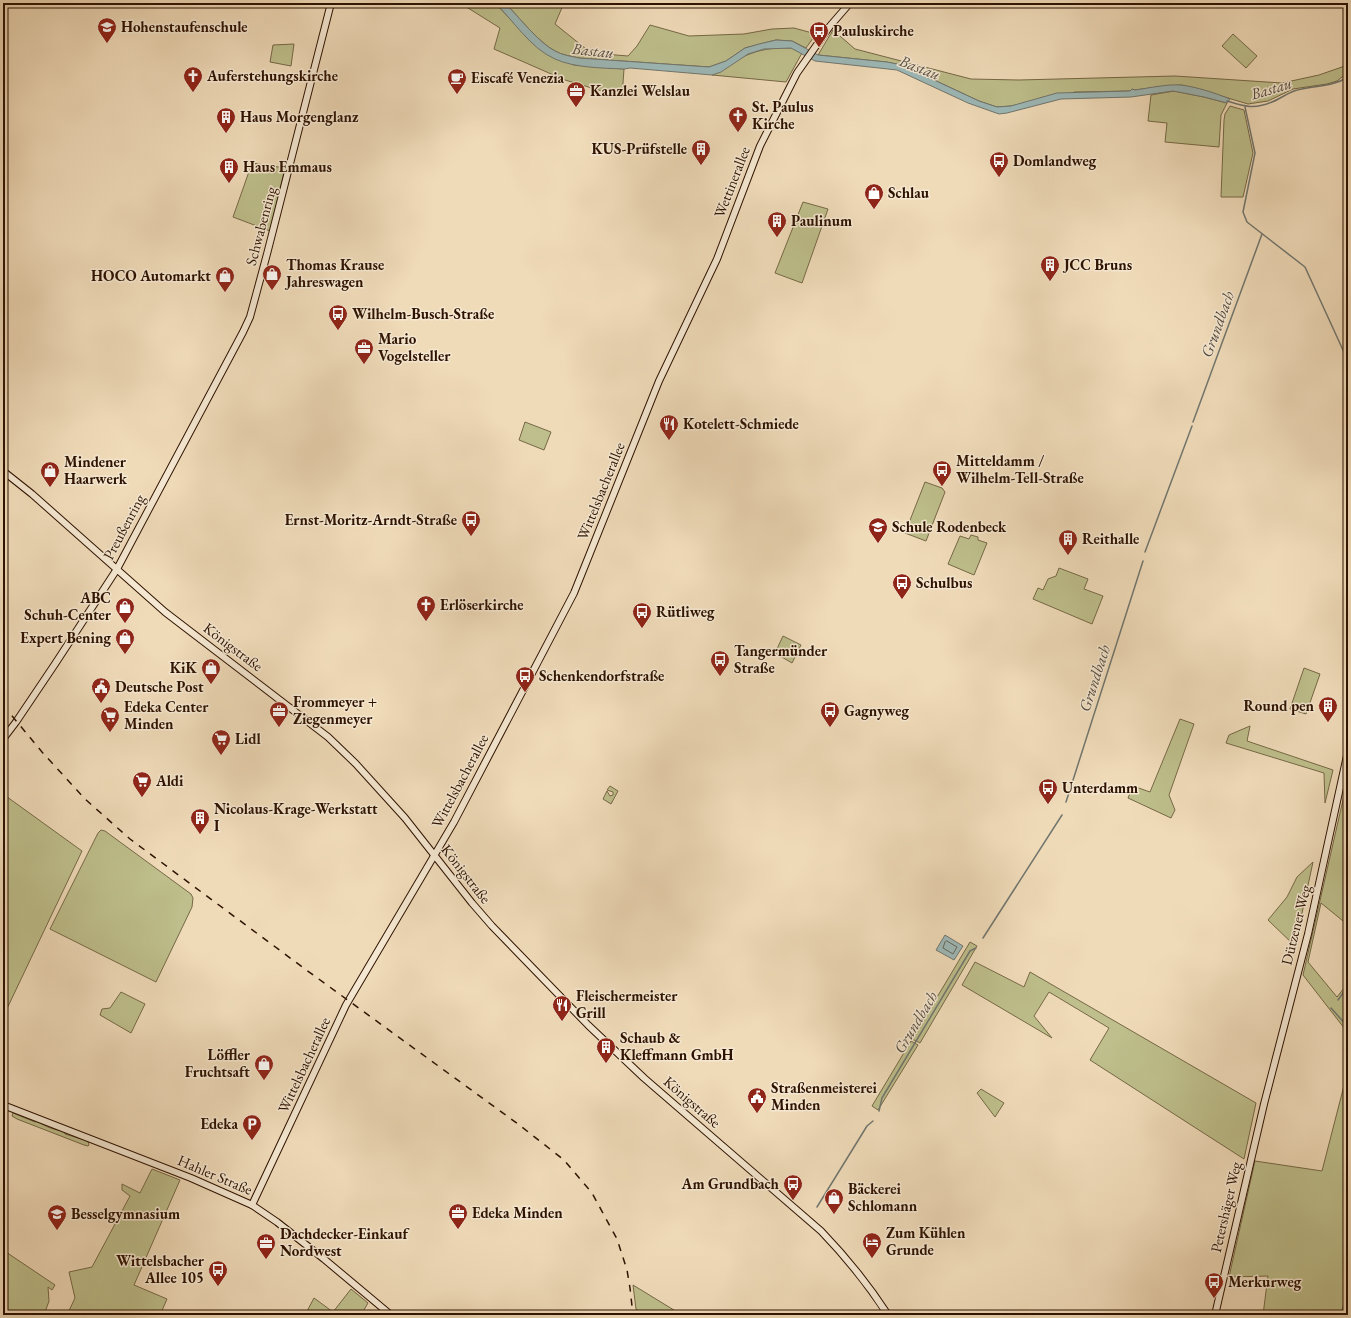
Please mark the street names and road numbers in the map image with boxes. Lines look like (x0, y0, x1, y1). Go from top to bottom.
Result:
street label: Wettinerallee (709, 143, 754, 220)
street label: Schwabenring (241, 184, 280, 267)
street label: Wittelsbacherallee (572, 439, 629, 542)
street label: Preußenring (98, 490, 149, 563)
street label: Königstraße (200, 618, 267, 675)
street label: Wittelsbacherallee (427, 730, 492, 831)
street label: Königstraße (437, 840, 495, 907)
street label: Dützener Weg (1276, 882, 1315, 967)
street label: Wittelsbacherallee (273, 1014, 334, 1116)
street label: Königstraße (660, 1072, 725, 1132)
street label: Hahler Straße (175, 1150, 256, 1199)
street label: Petershäger Weg (1206, 1159, 1245, 1254)

